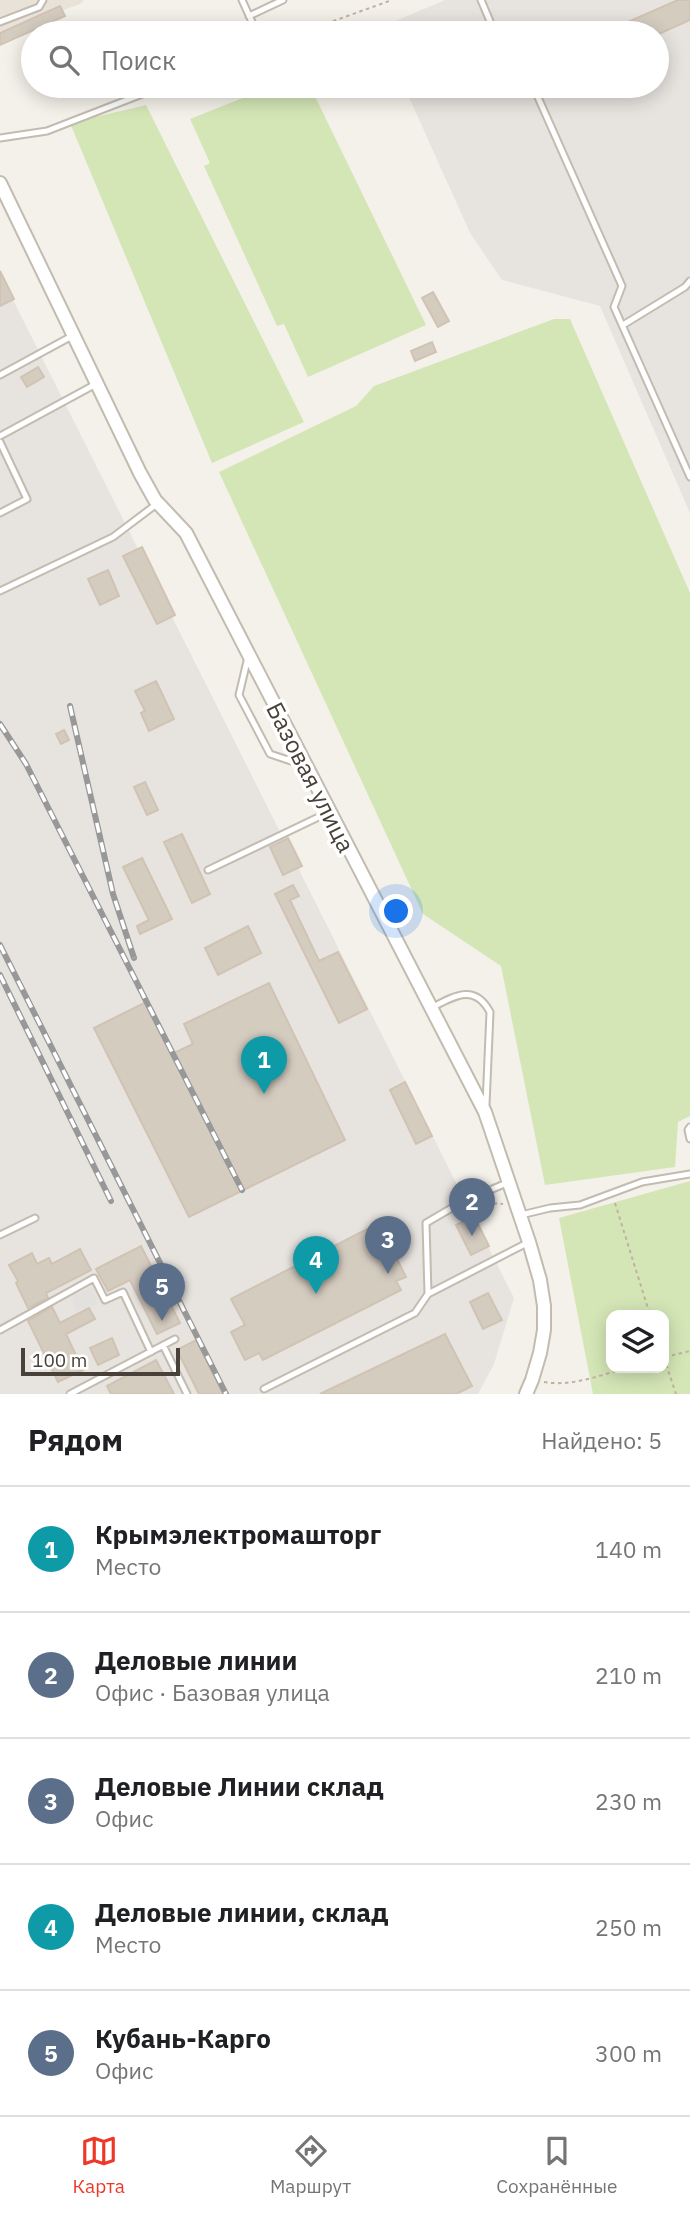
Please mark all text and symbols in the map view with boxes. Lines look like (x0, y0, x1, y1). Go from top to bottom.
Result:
search box (21, 21, 669, 98)
icon: search (45, 41, 83, 79)
text: Поиск (101, 43, 176, 77)
street label: Базовая улица (259, 696, 363, 858)
your location (379, 894, 413, 928)
pin: 1 (241, 1036, 287, 1094)
pin: 2 (449, 1178, 495, 1236)
pin: 3 (365, 1216, 411, 1274)
pin: 4 (293, 1236, 339, 1294)
pin: 5 (139, 1263, 185, 1321)
map controls (606, 1310, 669, 1373)
button: layers (606, 1310, 669, 1373)
scale bar (21, 1345, 180, 1377)
text: 100 m (32, 1348, 87, 1372)
text: Рядом (28, 1420, 123, 1459)
text: Найдено: 5 (541, 1425, 662, 1455)
text: Крымэлектромашторг (95, 1517, 381, 1551)
text: 1 (44, 1534, 58, 1564)
text: 140 m (595, 1534, 662, 1564)
text: Место (95, 1551, 161, 1581)
text: Деловые линии (95, 1643, 297, 1677)
text: 2 (44, 1660, 58, 1690)
text: 210 m (595, 1660, 662, 1690)
text: Офис · Базовая улица (95, 1677, 330, 1707)
text: Деловые Линии склад (95, 1769, 384, 1803)
text: 3 (44, 1786, 58, 1816)
text: 230 m (595, 1786, 662, 1816)
text: Офис (95, 1803, 154, 1833)
text: Деловые линии, склад (95, 1895, 388, 1929)
text: 4 (44, 1912, 58, 1942)
text: 250 m (595, 1912, 662, 1942)
text: Место (95, 1929, 161, 1959)
text: Кубань-Карго (95, 2021, 271, 2055)
text: 5 (44, 2038, 58, 2068)
text: 300 m (595, 2038, 662, 2068)
text: Офис (95, 2055, 154, 2085)
tab: Карта (73, 2132, 125, 2198)
tab: Маршрут (270, 2132, 351, 2198)
tab: Сохранённые (496, 2132, 617, 2198)

